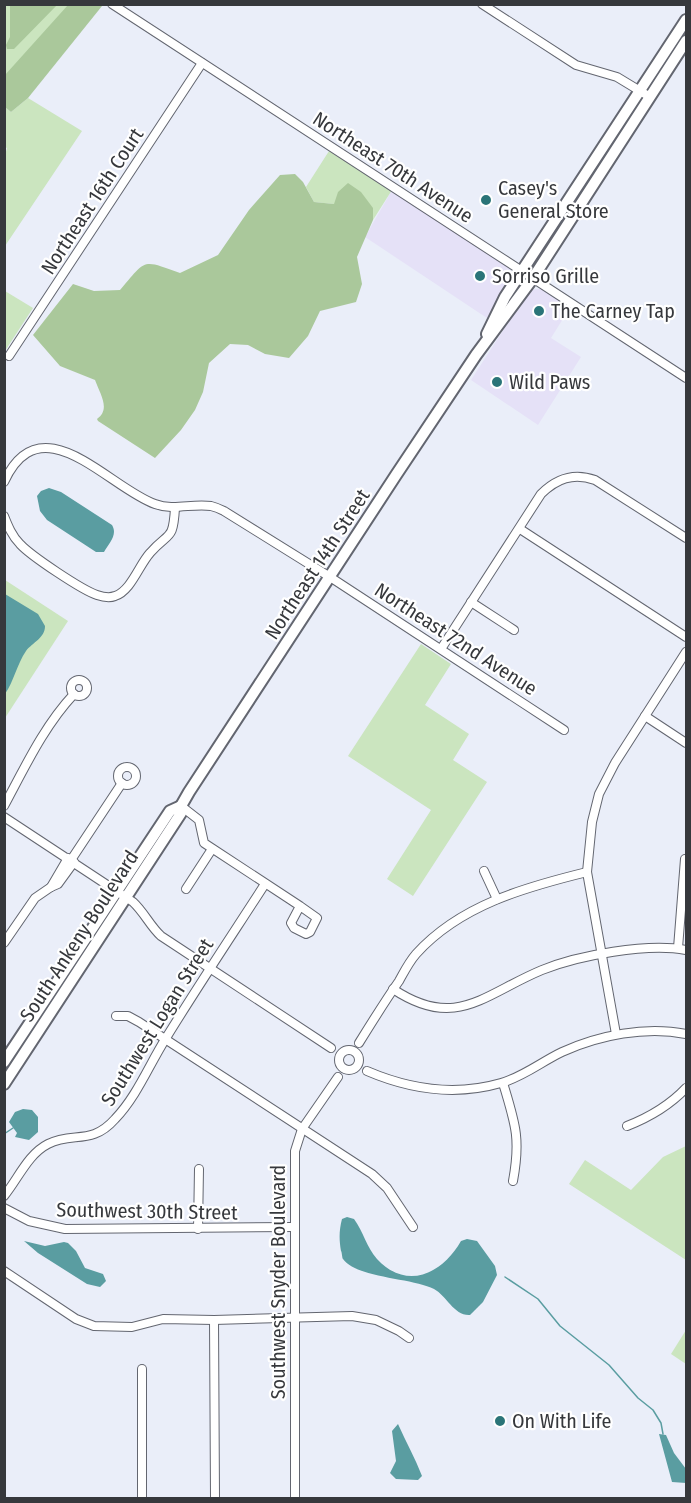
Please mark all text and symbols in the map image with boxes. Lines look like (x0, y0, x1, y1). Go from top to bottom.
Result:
street label: Northeast 70th Avenue (308, 106, 478, 228)
street label: Northeast 16th Court (36, 123, 149, 279)
place label: Casey's General Store (498, 176, 609, 223)
marker: Casey's General Store (479, 193, 493, 207)
place label: Sorriso Grille (492, 264, 599, 288)
marker: Sorriso Grille (473, 269, 487, 283)
place label: The Carney Tap (551, 299, 675, 323)
marker: The Carney Tap (532, 304, 546, 318)
place label: Wild Paws (509, 370, 590, 394)
marker: Wild Paws (490, 375, 504, 389)
street label: Northeast 14th Street (259, 484, 375, 644)
street label: Northeast 72nd Avenue (370, 578, 542, 700)
street label: South Ankeny Boulevard (15, 846, 143, 1026)
street label: Southwest Logan Street (96, 933, 219, 1110)
street label: Southwest Snyder Boulevard (266, 1165, 290, 1399)
street label: Southwest 30th Street (56, 1197, 238, 1225)
place label: On With Life (512, 1409, 611, 1433)
marker: On With Life (493, 1414, 507, 1428)

